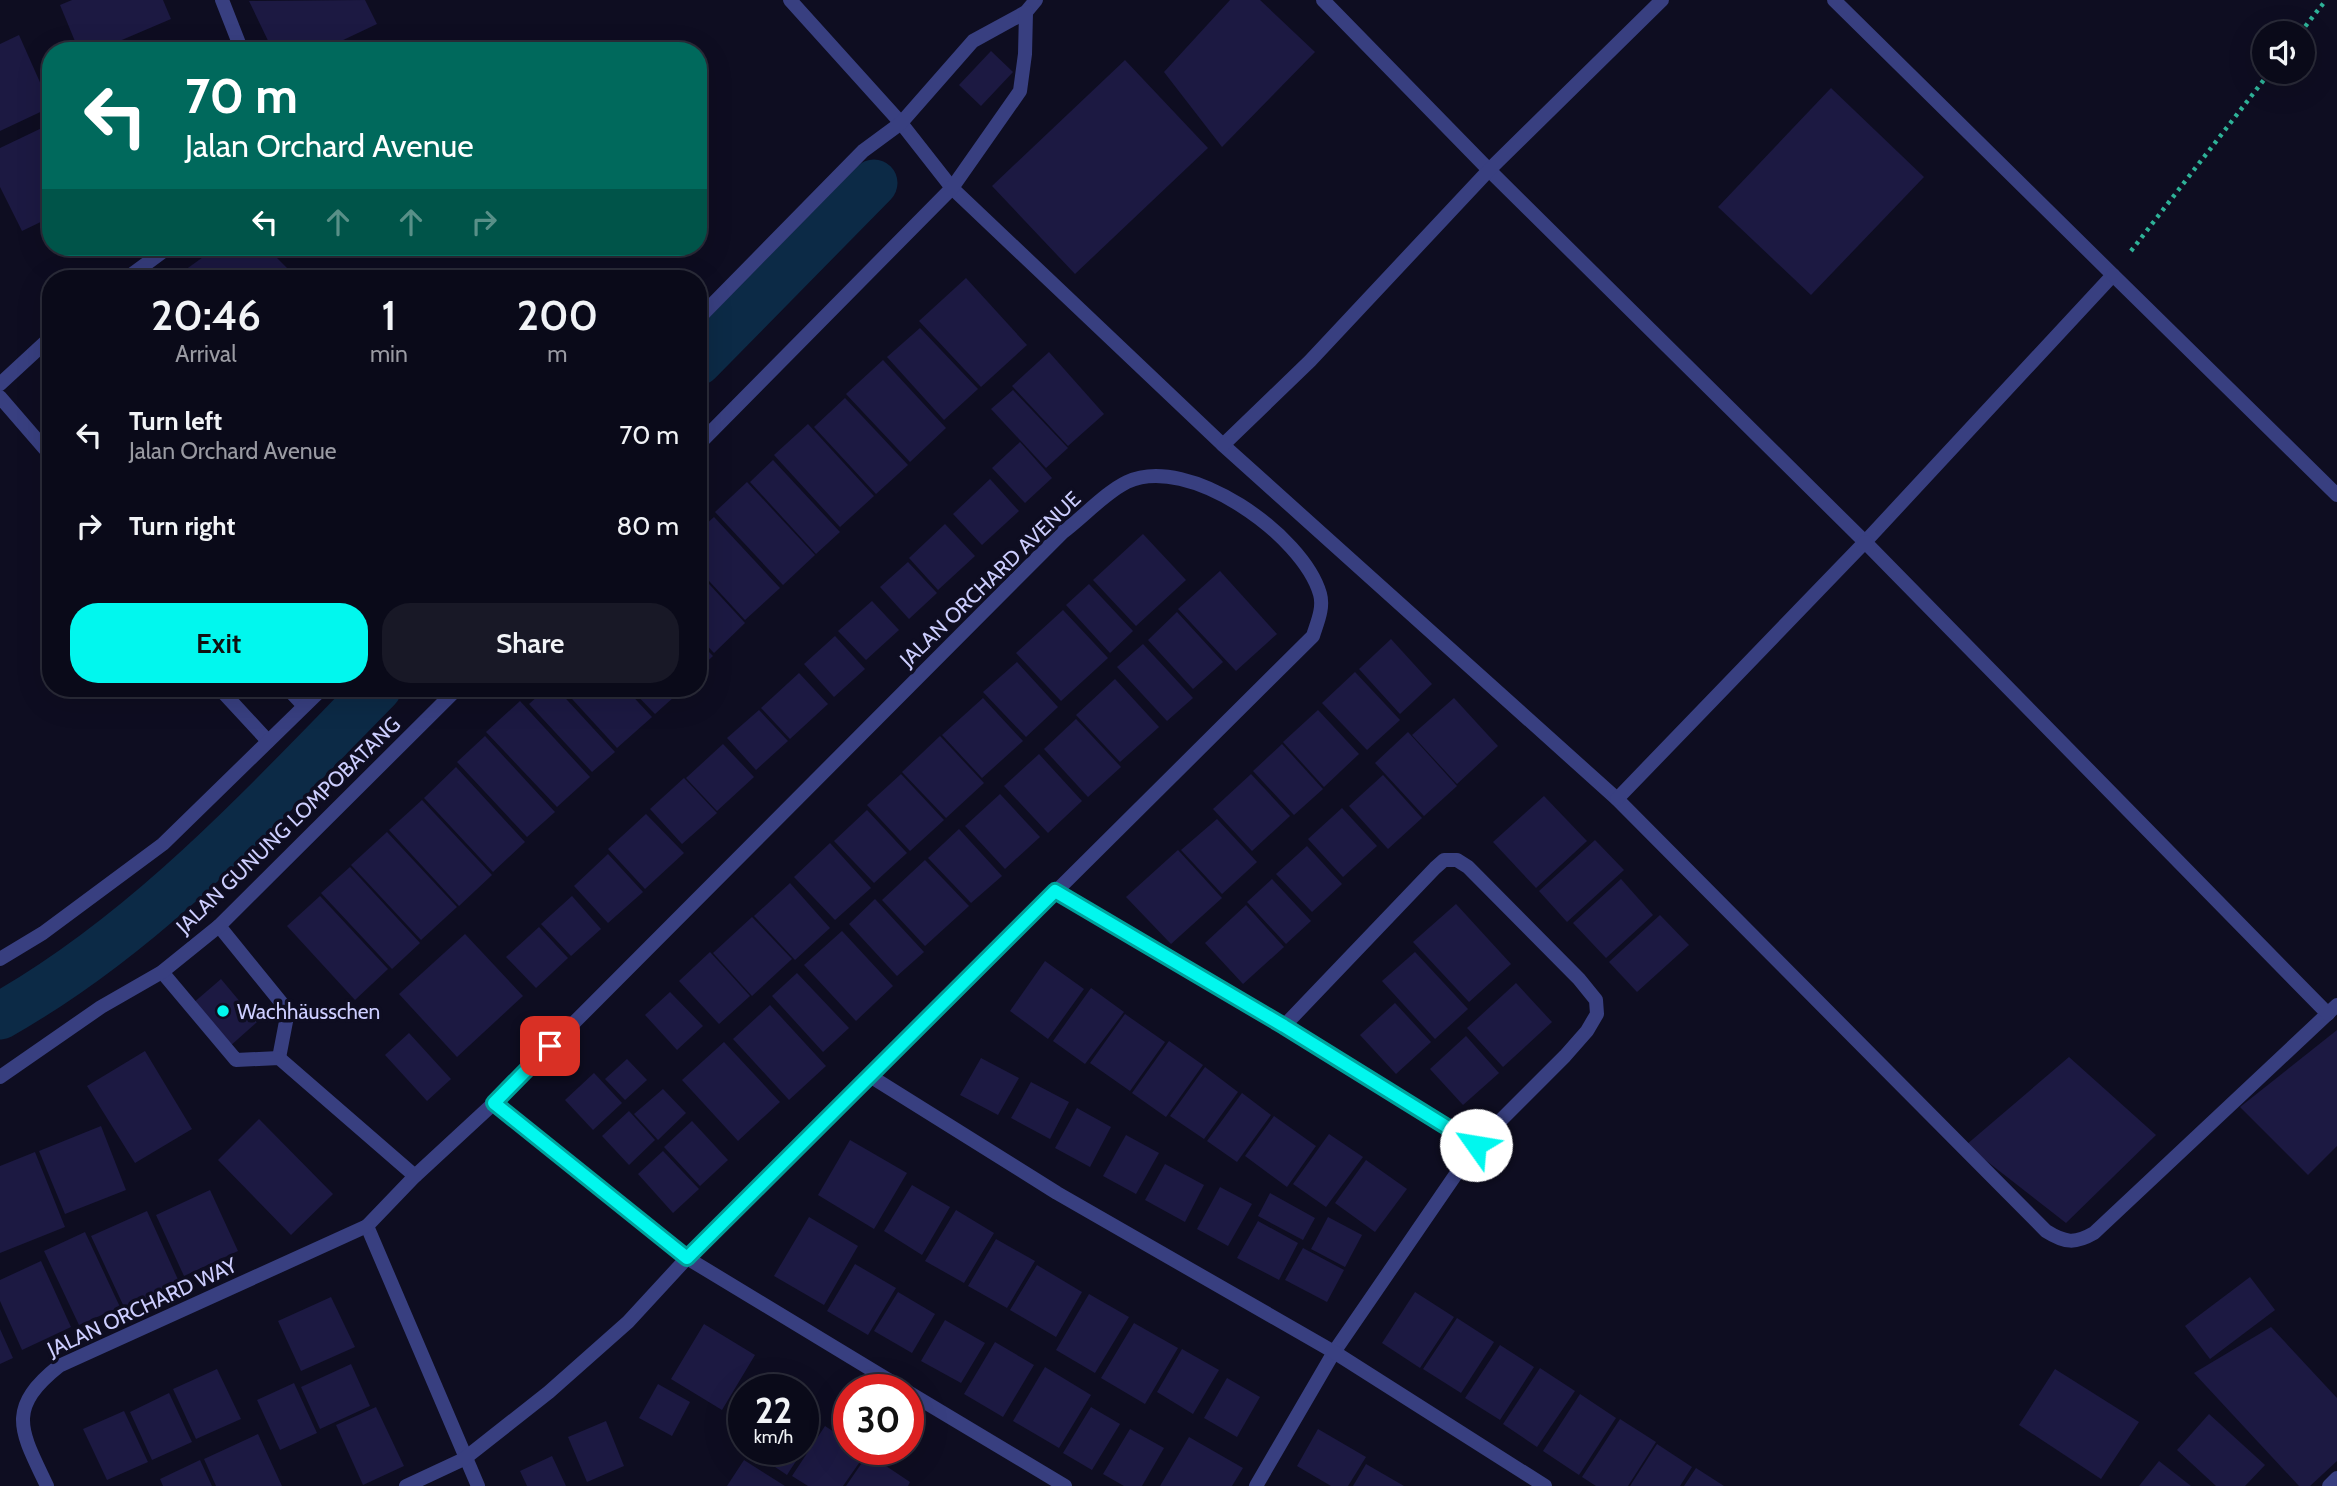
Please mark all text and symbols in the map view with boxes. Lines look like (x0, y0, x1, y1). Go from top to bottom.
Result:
map controls (2252, 21, 2315, 84)
button: sound (2252, 21, 2315, 84)
text: 70 m (185, 66, 298, 125)
icon: left (70, 70, 161, 161)
text: Jalan Orchard Avenue (185, 126, 474, 165)
icon: left (246, 203, 284, 241)
icon: ahead (319, 203, 357, 241)
icon: ahead (392, 203, 430, 241)
icon: right (465, 203, 503, 241)
text: 20:46 (151, 289, 261, 341)
text: 1 (381, 289, 396, 341)
text: 200 (517, 289, 598, 341)
text: Arrival (175, 340, 237, 368)
text: min (370, 340, 408, 368)
text: m (547, 340, 567, 368)
text: Turn left (129, 405, 222, 437)
icon: left (70, 416, 108, 454)
text: 70 m (619, 419, 679, 451)
text: Jalan Orchard Avenue (129, 437, 336, 465)
street label: JALAN ORCHARD AVENUE (894, 486, 1086, 673)
icon: right (70, 507, 108, 545)
text: Turn right (129, 510, 235, 542)
text: 80 m (616, 510, 679, 542)
button: Exit (70, 603, 368, 683)
button: Share (382, 603, 679, 683)
street label: JALAN GUNUNG LOMPOBATANG (170, 711, 405, 939)
place label: Wachhäusschen (237, 999, 380, 1024)
marker: Wachhäusschen (215, 1003, 231, 1019)
pin (520, 1016, 580, 1076)
icon: arrive (531, 1027, 569, 1065)
position arrow (1439, 1108, 1513, 1182)
street label: JALAN ORCHARD WAY (42, 1252, 242, 1362)
speed limit sign: 30 (833, 1374, 924, 1465)
text: 22 (755, 1389, 792, 1432)
text: km/h (754, 1426, 793, 1448)

